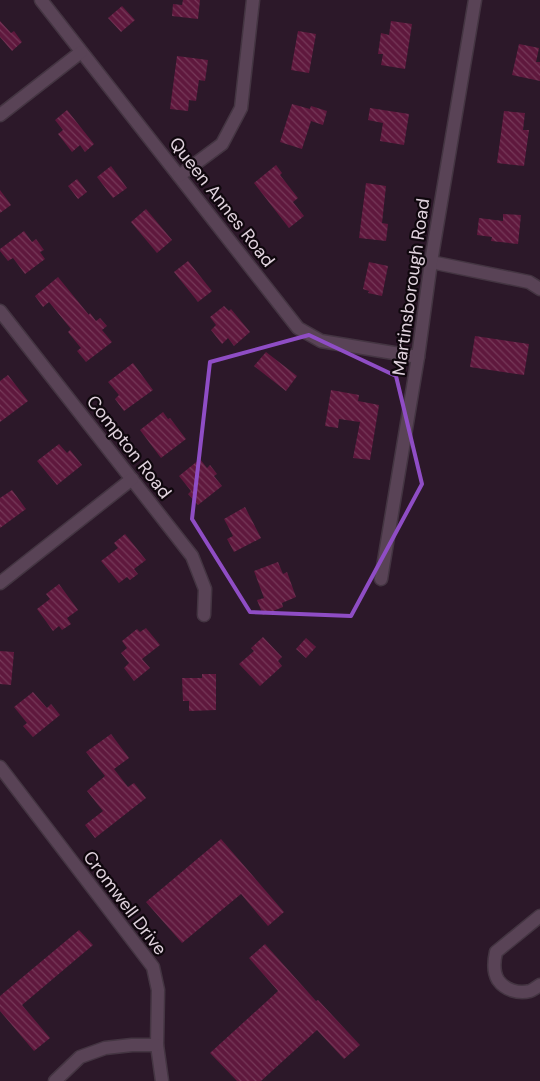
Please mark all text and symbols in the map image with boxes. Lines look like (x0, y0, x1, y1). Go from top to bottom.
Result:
street label: Queen Annes Road (164, 132, 280, 272)
street label: Martinsborough Road (387, 197, 435, 377)
street label: Compton Road (81, 390, 177, 504)
street label: Cromwell Drive (78, 846, 172, 960)

